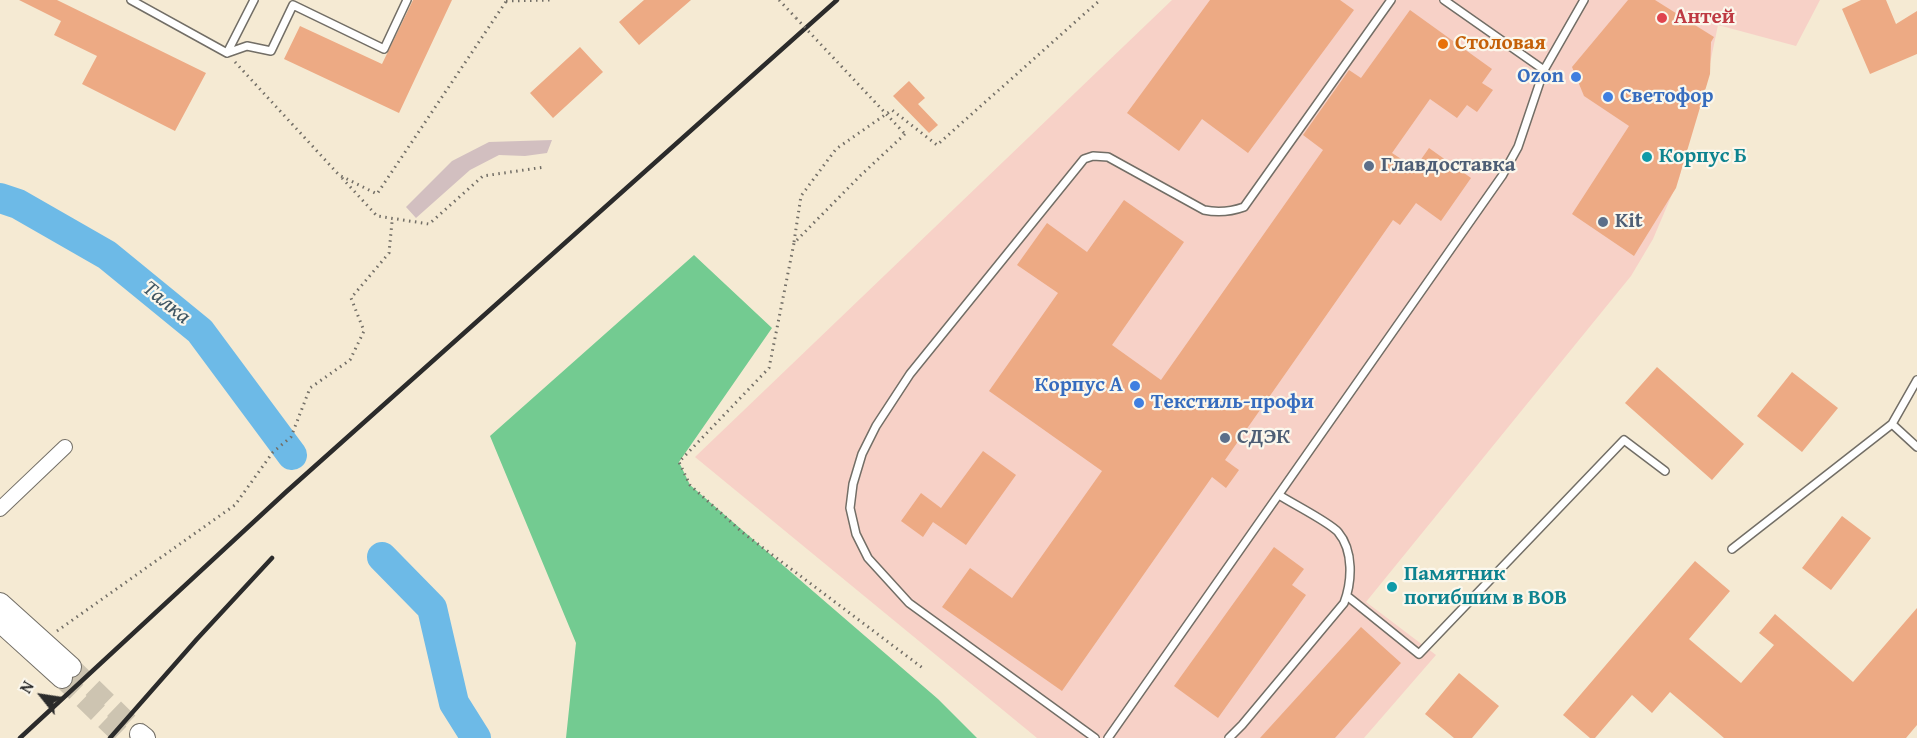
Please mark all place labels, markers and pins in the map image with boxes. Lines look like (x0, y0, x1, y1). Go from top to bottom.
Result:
place label: Антей (1674, 5, 1735, 31)
marker: Антей (1655, 11, 1669, 25)
place label: Столовая (1455, 31, 1546, 57)
marker: Столовая (1436, 37, 1450, 51)
place label: Ozon (1517, 64, 1564, 90)
marker: Ozon (1569, 70, 1583, 84)
place label: Светофор (1620, 84, 1713, 110)
marker: Светофор (1601, 90, 1615, 104)
place label: Корпус Б (1659, 144, 1747, 170)
marker: Корпус Б (1640, 150, 1654, 164)
place label: Главдоставка (1381, 153, 1515, 179)
marker: Главдоставка (1362, 159, 1376, 173)
place label: Kit (1615, 209, 1643, 235)
marker: Kit (1596, 215, 1610, 229)
place label: Корпус А (1035, 373, 1123, 399)
marker: Корпус А (1128, 379, 1142, 393)
place label: Текстиль-профи (1151, 390, 1314, 416)
marker: Текстиль-профи (1132, 396, 1146, 410)
place label: СДЭК (1237, 425, 1290, 451)
marker: СДЭК (1218, 431, 1232, 445)
place label: Памятник погибшим в ВОВ (1404, 562, 1567, 612)
marker: Памятник погибшим в ВОВ (1385, 580, 1399, 594)

